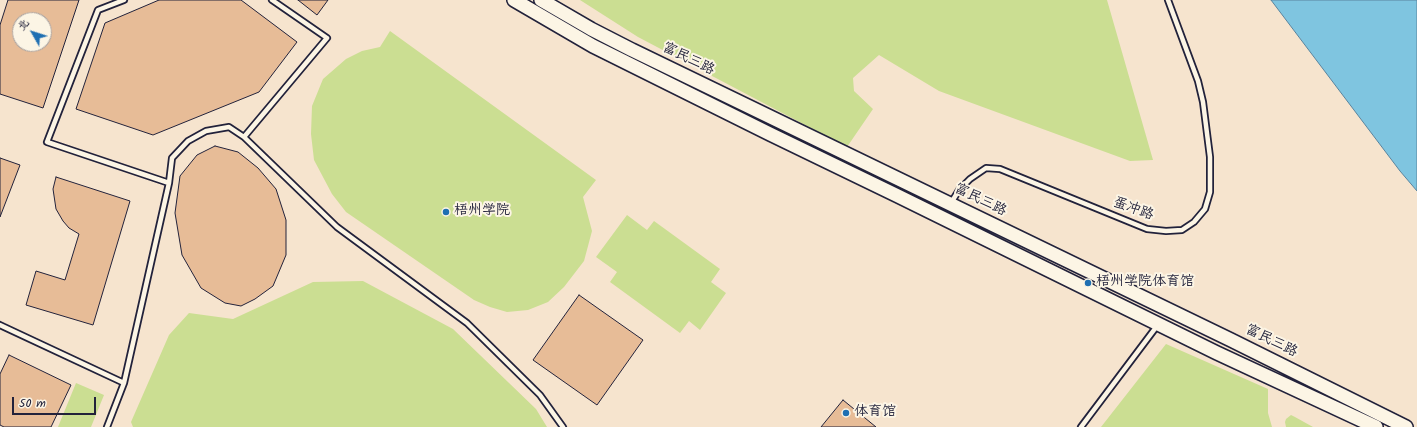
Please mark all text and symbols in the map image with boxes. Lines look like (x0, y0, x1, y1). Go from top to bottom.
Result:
north arrow (12, 12, 52, 52)
text: 北 (13, 15, 34, 35)
street label: 富民三路 (659, 40, 717, 80)
street label: 富民三路 (951, 181, 1009, 221)
street label: 蛋冲路 (1110, 195, 1156, 225)
place label: 梧州学院 (454, 204, 510, 220)
marker: 梧州学院 (441, 207, 451, 217)
place label: 梧州学院体育馆 (1096, 275, 1194, 291)
marker: 梧州学院体育馆 (1083, 278, 1093, 288)
street label: 富民三路 (1242, 322, 1300, 362)
scale bar (14, 389, 98, 415)
text: 50 m (19, 394, 46, 413)
place label: 体育馆 (854, 405, 896, 421)
marker: 体育馆 (841, 408, 851, 418)

